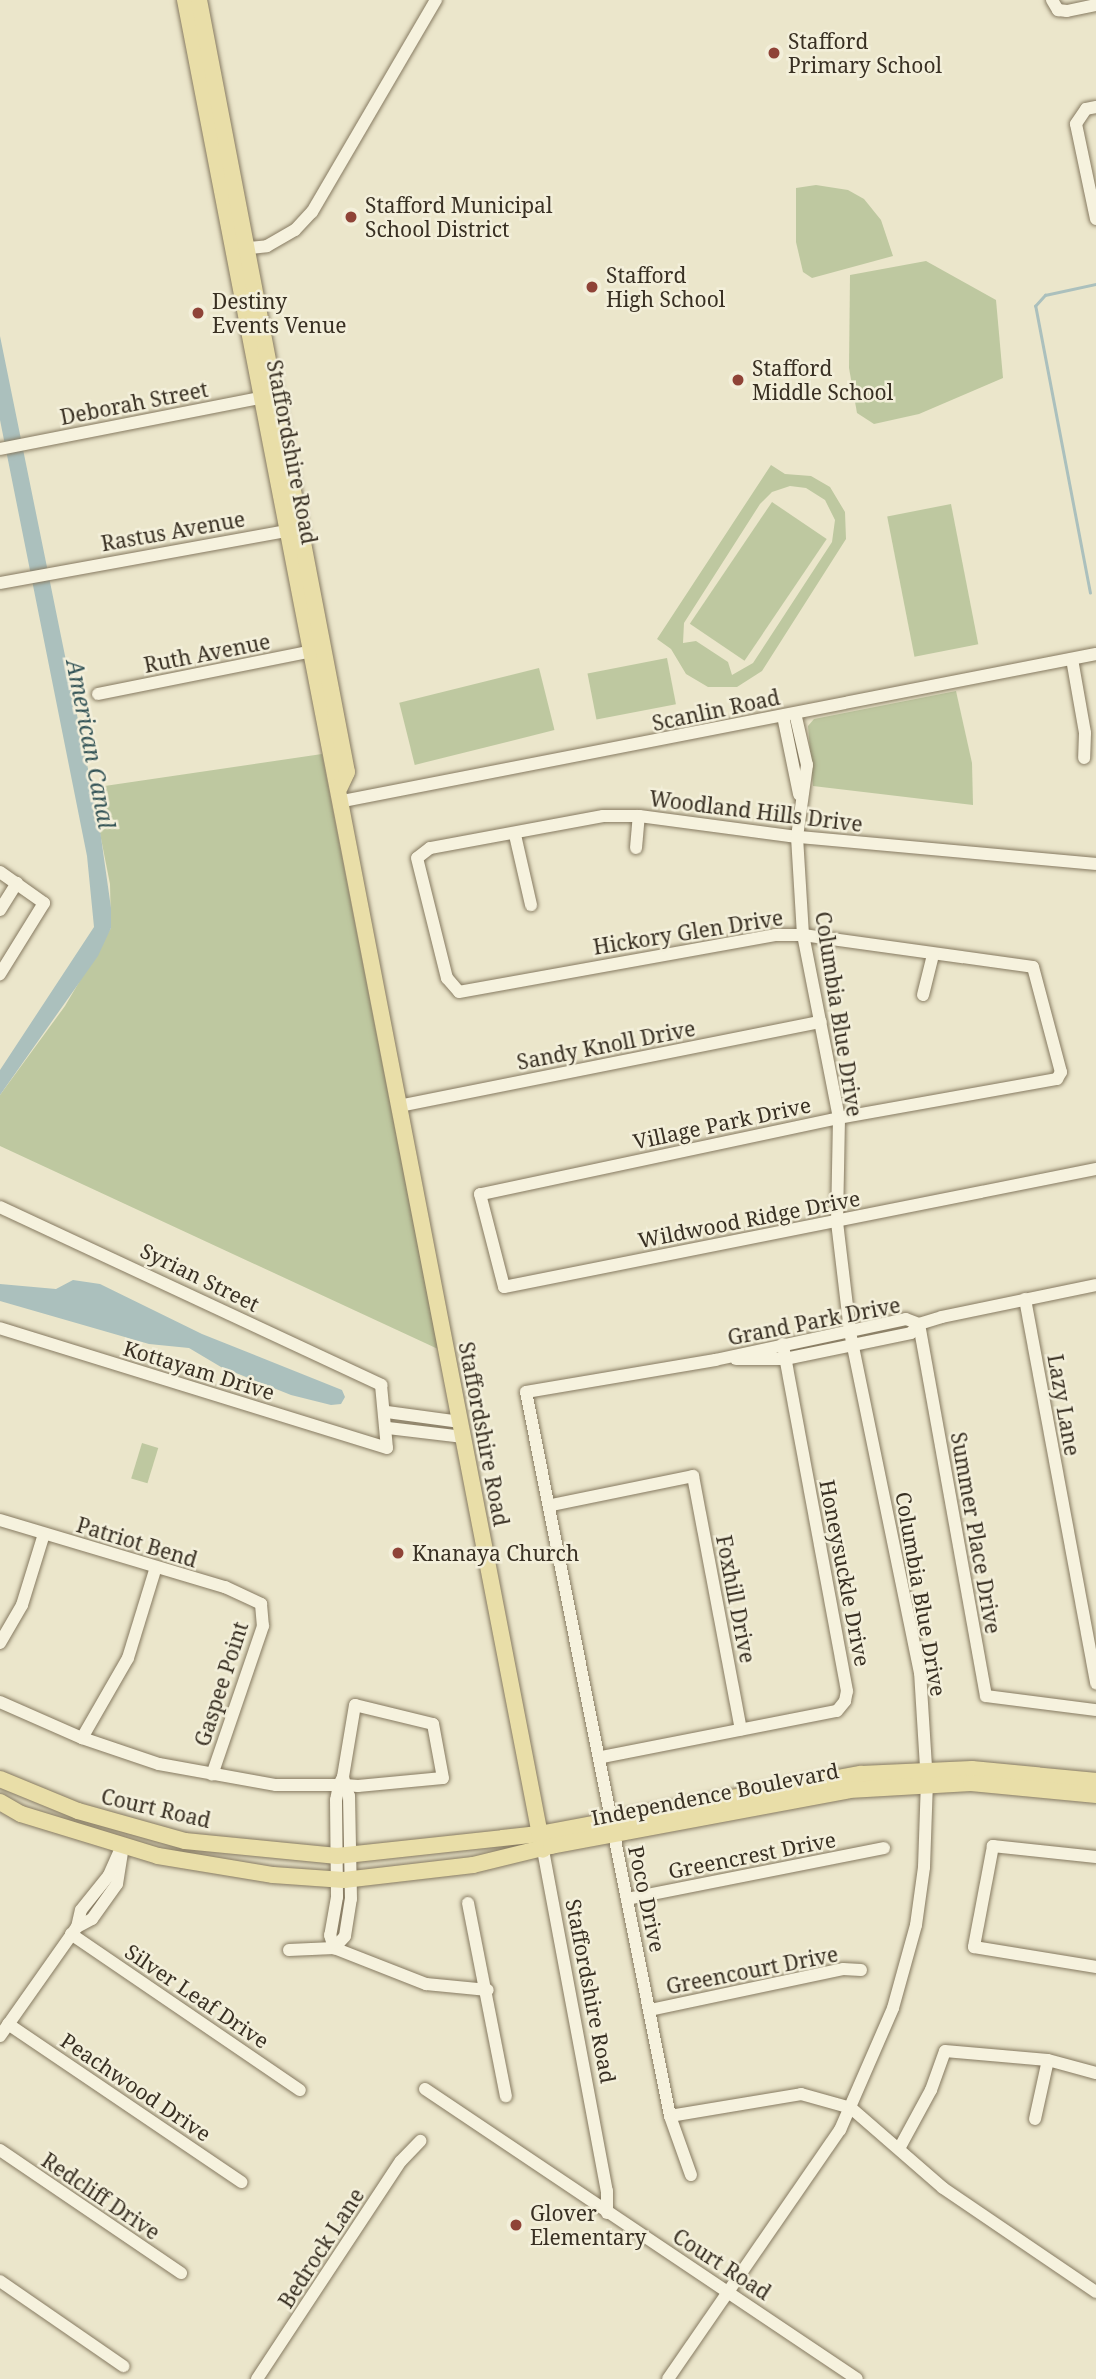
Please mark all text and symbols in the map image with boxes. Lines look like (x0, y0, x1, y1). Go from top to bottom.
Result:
place label: Stafford Primary School (788, 28, 942, 78)
marker: Stafford Primary School (766, 45, 782, 61)
place label: Stafford Municipal School District (365, 192, 552, 242)
marker: Stafford Municipal School District (343, 209, 359, 225)
place label: Stafford High School (606, 262, 725, 312)
marker: Stafford High School (584, 279, 600, 295)
place label: Destiny Events Venue (212, 288, 347, 338)
marker: Destiny Events Venue (190, 305, 206, 321)
place label: Stafford Middle School (752, 355, 893, 405)
street label: Staffordshire Road (262, 358, 322, 546)
marker: Stafford Middle School (730, 372, 746, 388)
street label: Deborah Street (58, 376, 210, 430)
street label: Rastus Avenue (99, 506, 247, 556)
street label: Ruth Avenue (142, 628, 272, 678)
water label: American Canal (61, 657, 121, 831)
street label: Scanlin Road (650, 684, 782, 736)
street label: Woodland Hills Drive (648, 785, 864, 837)
street label: Hickory Glen Drive (591, 905, 785, 959)
street label: Columbia Blue Drive (810, 910, 868, 1118)
street label: Sandy Knoll Drive (515, 1015, 697, 1075)
street label: Village Park Drive (631, 1092, 813, 1154)
street label: Wildwood Ridge Drive (636, 1185, 862, 1253)
street label: Syrian Street (137, 1237, 263, 1317)
street label: Grand Park Drive (725, 1292, 903, 1350)
street label: Kottayam Drive (120, 1335, 278, 1405)
street label: Staffordshire Road (454, 1340, 514, 1528)
street label: Lazy Lane (1043, 1352, 1085, 1458)
street label: Summer Place Drive (946, 1430, 1006, 1636)
street label: Honeysuckle Drive (815, 1478, 875, 1668)
street label: Columbia Blue Drive (891, 1490, 951, 1698)
street label: Patriot Bend (74, 1512, 200, 1572)
street label: Foxhill Drive (711, 1533, 761, 1665)
place label: Knanaya Church (412, 1540, 579, 1566)
marker: Knanaya Church (390, 1545, 406, 1561)
street label: Gaspee Point (189, 1618, 253, 1750)
street label: Independence Boulevard (589, 1758, 841, 1830)
street label: Court Road (99, 1783, 213, 1833)
street label: Greencrest Drive (666, 1826, 838, 1884)
street label: Poco Drive (623, 1844, 671, 1954)
street label: Staffordshire Road (561, 1897, 621, 2085)
street label: Silver Leaf Drive (120, 1939, 274, 2053)
street label: Greencourt Drive (664, 1941, 840, 1999)
street label: Peachwood Drive (56, 2028, 216, 2146)
street label: Redcliff Drive (37, 2147, 165, 2245)
street label: Bedrock Lane (273, 2183, 369, 2313)
place label: Glover Elementary (530, 2200, 646, 2250)
marker: Glover Elementary (508, 2217, 524, 2233)
street label: Court Road (668, 2223, 776, 2305)

